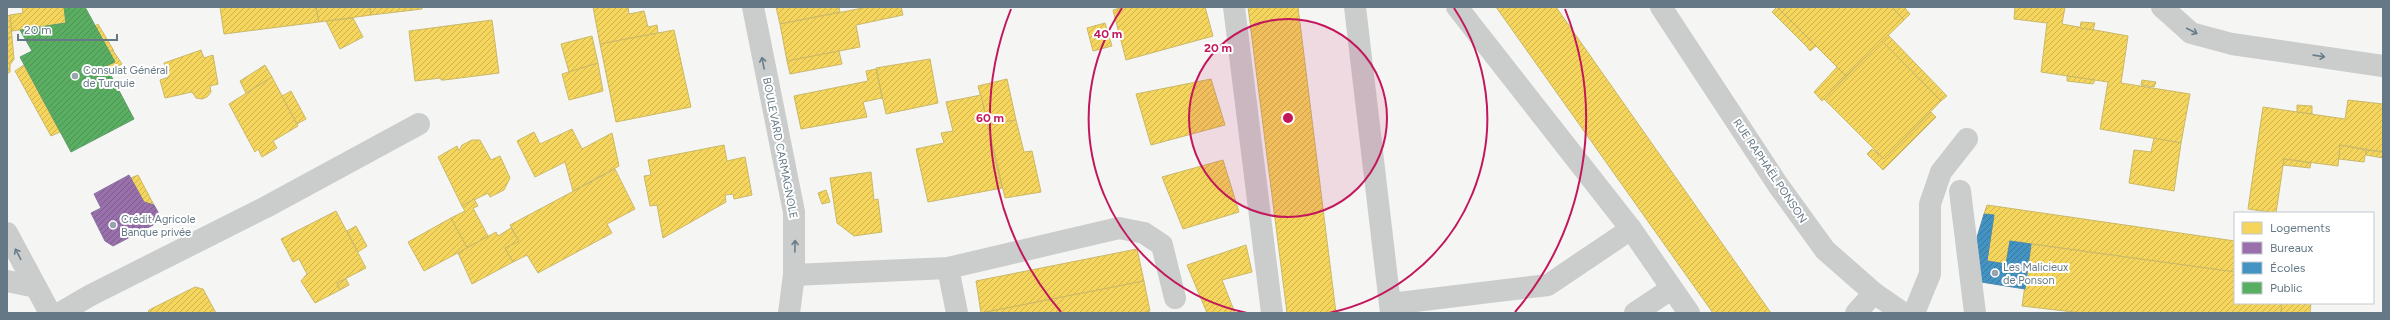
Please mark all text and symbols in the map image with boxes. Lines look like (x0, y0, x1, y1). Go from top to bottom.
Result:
scale bar (18, 16, 117, 42)
text: 20 m (24, 23, 52, 37)
text: 40 m (1094, 27, 1122, 41)
one-way arrow (2186, 28, 2198, 36)
text: 20 m (1204, 41, 1232, 55)
one-way arrow (2312, 52, 2325, 60)
one-way arrow (759, 57, 767, 70)
place label: Consulat Général de Turquie (83, 64, 168, 90)
marker: Consulat Général de Turquie (70, 71, 80, 81)
street label: BOULEVARD CARMAGNOLE (760, 76, 800, 220)
text: 60 m (976, 111, 1004, 125)
centre of rings (1281, 111, 1295, 125)
street label: RUE RAPHAËL PONSON (1730, 117, 1810, 225)
legend (2234, 212, 2374, 304)
place label: Crédit Agricole Banque privée (121, 213, 195, 239)
marker: Crédit Agricole Banque privée (108, 220, 118, 230)
text: Logements (2270, 221, 2331, 235)
one-way arrow (791, 240, 799, 253)
text: Bureaux (2270, 241, 2313, 255)
one-way arrow (14, 248, 21, 260)
place label: Les Malicieux de Ponson (2003, 261, 2069, 287)
text: Écoles (2270, 261, 2306, 275)
marker: Les Malicieux de Ponson (1990, 268, 2000, 278)
text: Public (2270, 281, 2303, 295)

